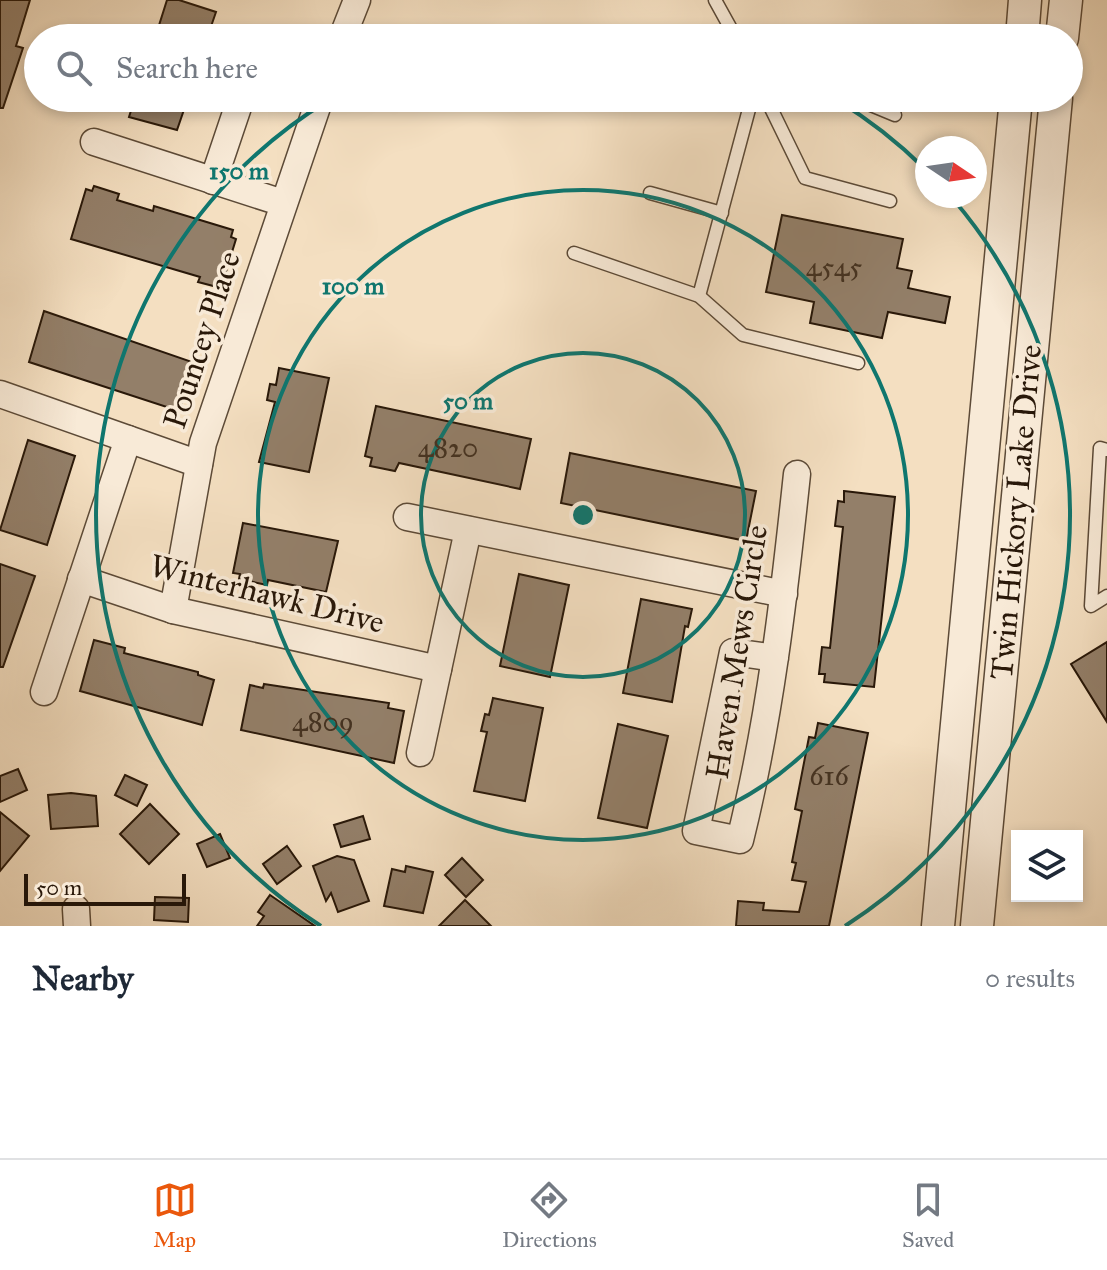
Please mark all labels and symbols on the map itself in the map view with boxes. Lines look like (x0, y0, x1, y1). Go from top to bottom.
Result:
north arrow (915, 136, 987, 208)
text: 150 m (209, 156, 270, 186)
street label: Pouncey Place (155, 246, 249, 434)
house number: 4545 (806, 249, 862, 284)
text: 100 m (322, 271, 385, 301)
street label: Twin Hickory Lake Drive (982, 343, 1050, 681)
text: 50 m (443, 386, 494, 416)
house number: 4820 (418, 430, 478, 465)
centre of rings (569, 501, 597, 529)
street label: Haven Mews Circle (698, 522, 776, 782)
street label: Winterhawk Drive (146, 546, 388, 642)
house number: 4809 (292, 704, 354, 739)
house number: 616 (809, 758, 850, 793)
scale bar (24, 870, 186, 906)

